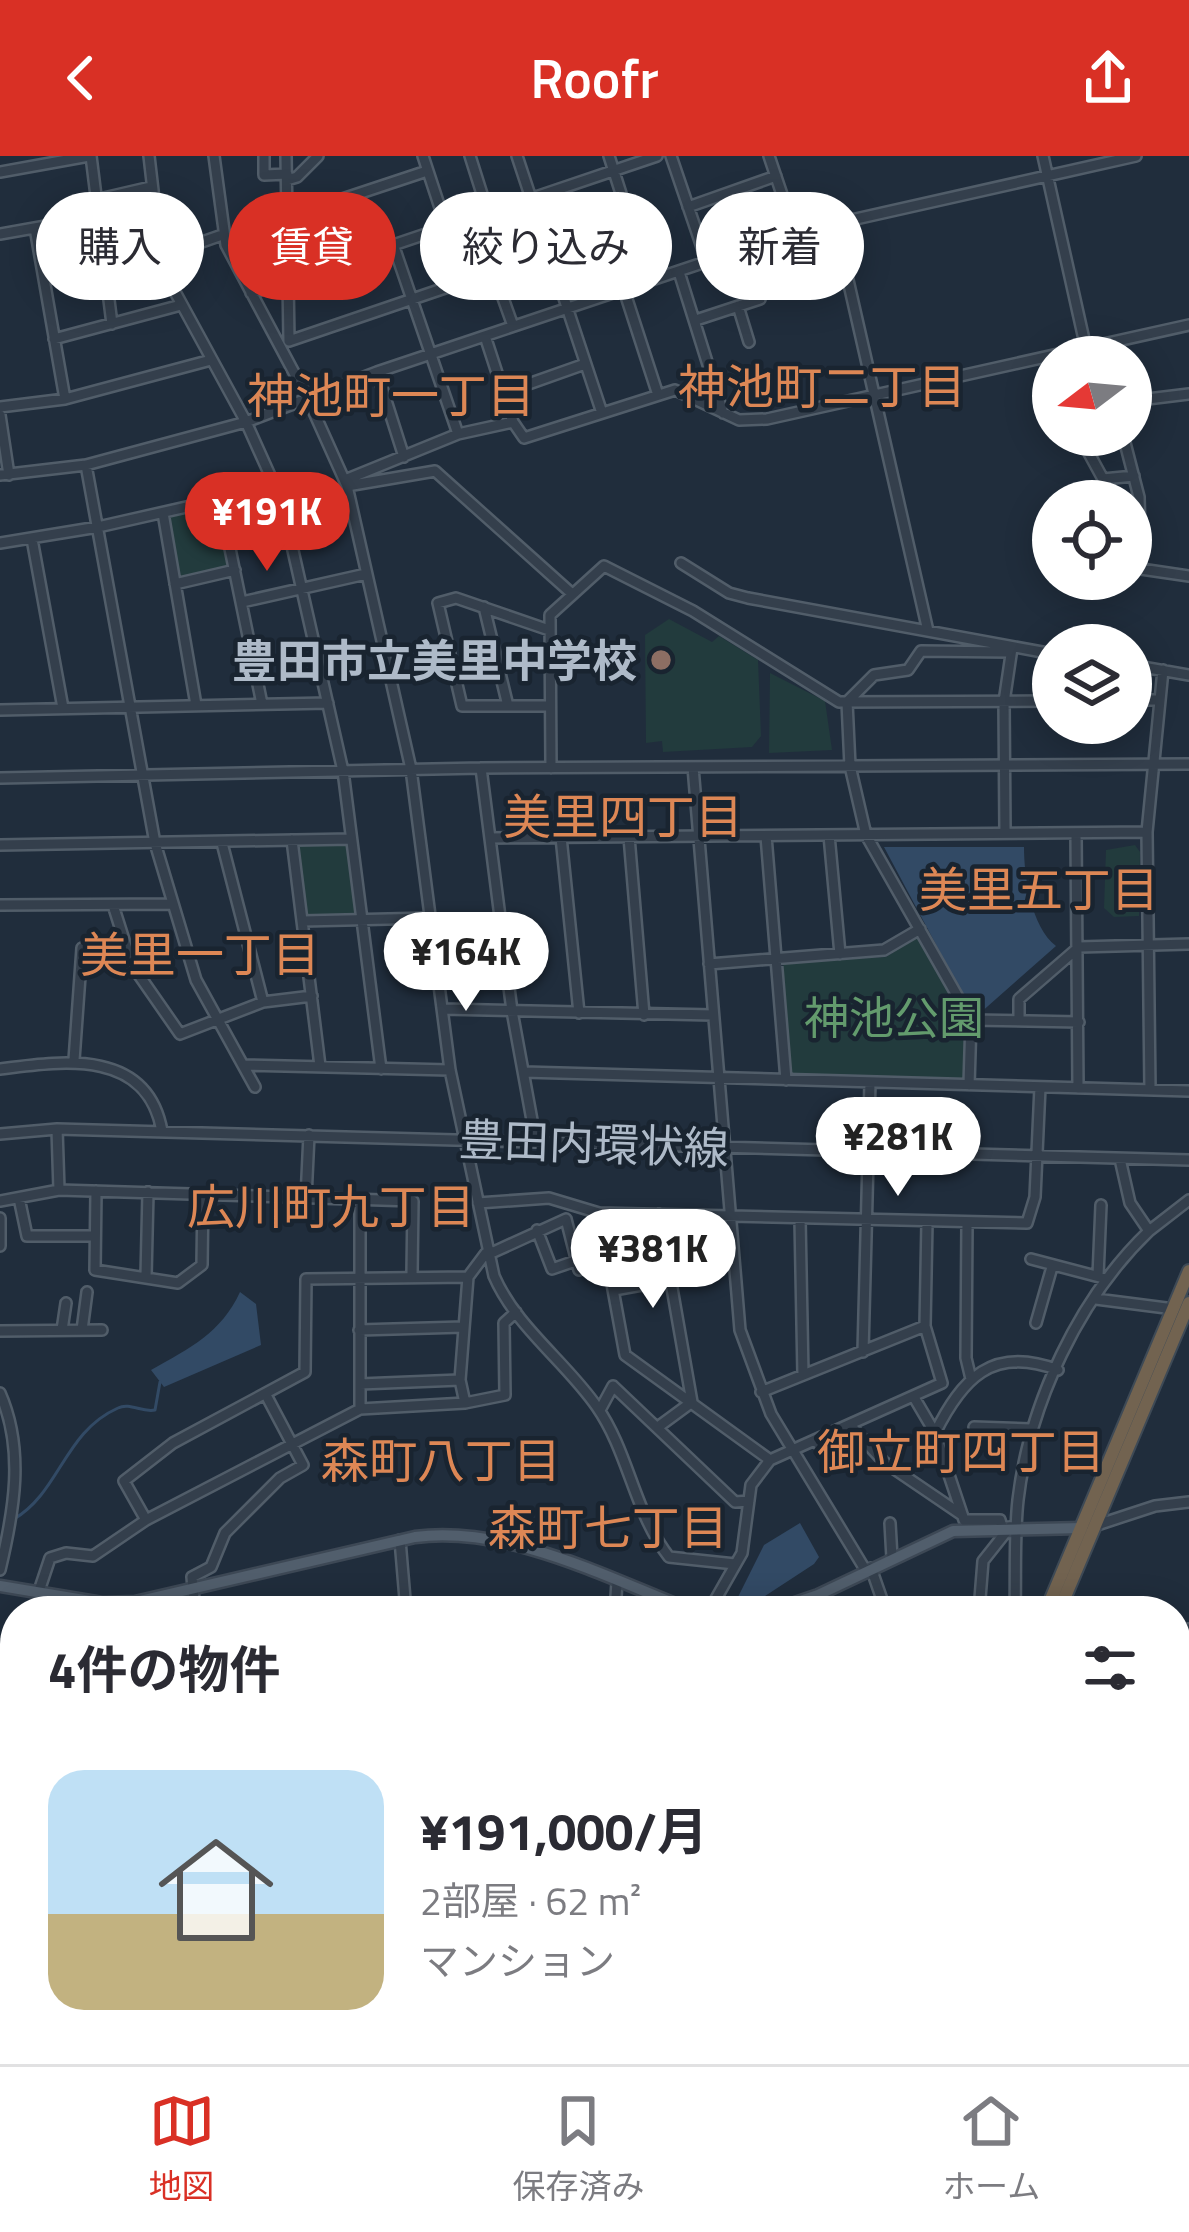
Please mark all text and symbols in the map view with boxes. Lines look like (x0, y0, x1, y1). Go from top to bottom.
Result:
text: Roofr (530, 37, 659, 119)
icon: back (48, 45, 114, 111)
icon: share (1075, 45, 1141, 111)
chip: 購入 (36, 192, 204, 300)
chip: 賃貸 (228, 192, 396, 300)
chip: 絞り込み (420, 192, 672, 300)
chip: 新着 (696, 192, 864, 300)
north arrow (1032, 336, 1152, 456)
map controls (1032, 336, 1152, 744)
district label: 神池町二丁目 (678, 350, 966, 423)
district label: 神池町一丁目 (247, 359, 535, 432)
pin: ¥191K (183, 472, 351, 574)
button: locate (1032, 480, 1152, 600)
text: ¥191K (212, 481, 322, 540)
button: layers (1032, 624, 1152, 744)
place label: 豊田市立美里中学校 (232, 626, 637, 694)
marker: 豊田市立美里中学校 (648, 647, 674, 673)
district label: 美里四丁目 (503, 780, 743, 853)
district label: 美里五丁目 (919, 853, 1159, 926)
pin: ¥164K (382, 912, 550, 1014)
district label: 美里一丁目 (80, 918, 320, 991)
text: ¥164K (411, 921, 521, 980)
park label: 神池公園 (804, 983, 984, 1051)
pin: ¥281K (814, 1097, 982, 1199)
street label: 豊田内環状線 (458, 1104, 730, 1182)
text: ¥281K (843, 1106, 953, 1165)
district label: 広川町九丁目 (187, 1170, 475, 1243)
pin: ¥381K (569, 1209, 737, 1311)
text: ¥381K (598, 1218, 708, 1277)
district label: 御立町四丁目 (817, 1415, 1105, 1488)
district label: 森町八丁目 (321, 1424, 561, 1497)
district label: 森町七丁目 (488, 1491, 728, 1564)
text: 4件の物件 (48, 1630, 281, 1708)
icon: filters (1077, 1635, 1143, 1701)
text: ¥191,000/月 (420, 1792, 708, 1870)
icon: home (144, 1818, 288, 1962)
text: 2部屋 · 62 m² (420, 1871, 641, 1930)
text: マンション (420, 1931, 615, 1990)
tab: 地図 (149, 2088, 215, 2211)
tab: 保存済み (512, 2088, 644, 2211)
tab: ホーム (942, 2088, 1040, 2211)

